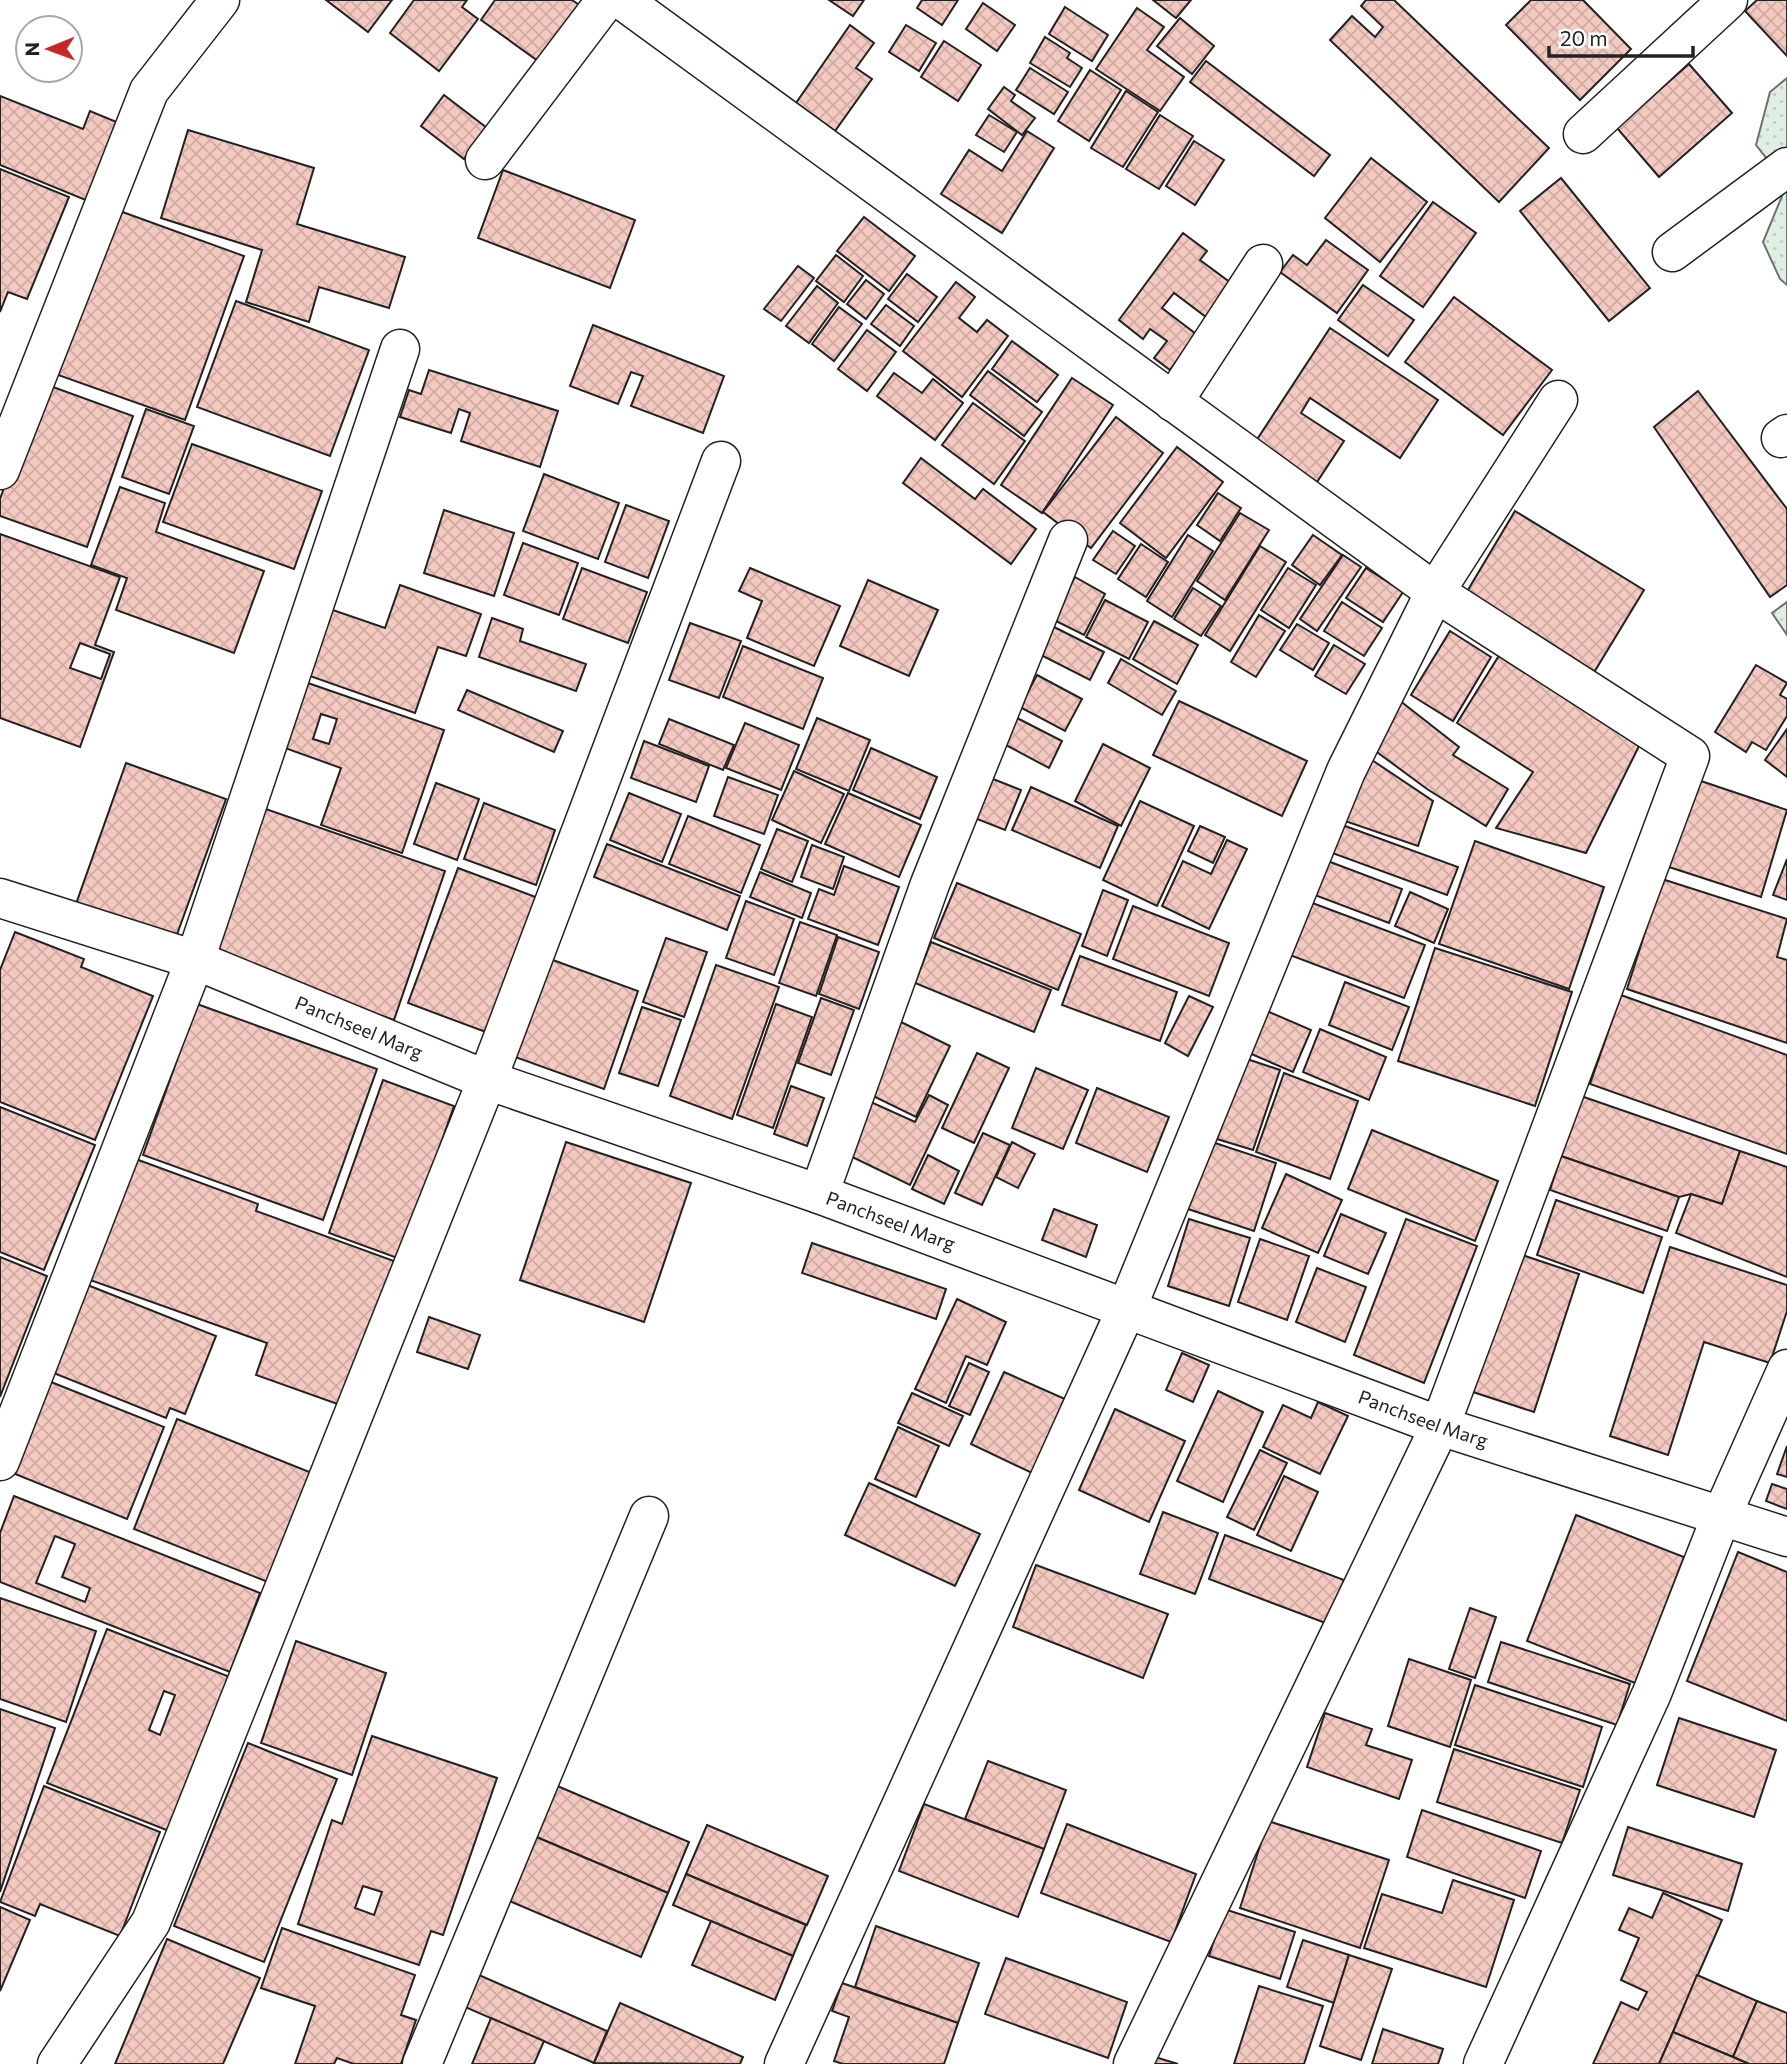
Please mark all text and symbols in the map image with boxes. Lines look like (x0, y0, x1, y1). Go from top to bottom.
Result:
north arrow (14, 14, 84, 84)
scale bar (1549, 14, 1692, 58)
text: 20 m (1560, 25, 1608, 50)
text: N (20, 42, 43, 57)
street label: Panchseel Marg (292, 990, 427, 1063)
street label: Panchseel Marg (823, 1186, 959, 1255)
street label: Panchseel Marg (1355, 1385, 1491, 1452)

